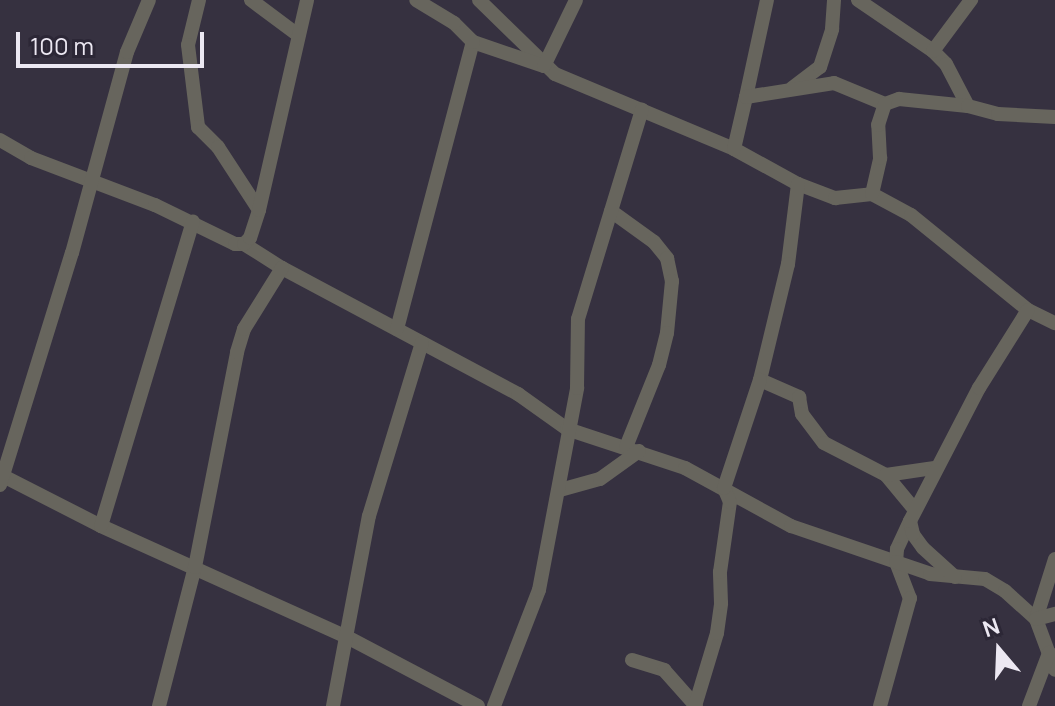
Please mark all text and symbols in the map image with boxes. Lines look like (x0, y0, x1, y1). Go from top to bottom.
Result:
scale bar (20, 16, 208, 66)
text: 100 m (30, 29, 94, 62)
north arrow (959, 610, 1039, 690)
text: N (979, 611, 1004, 644)

